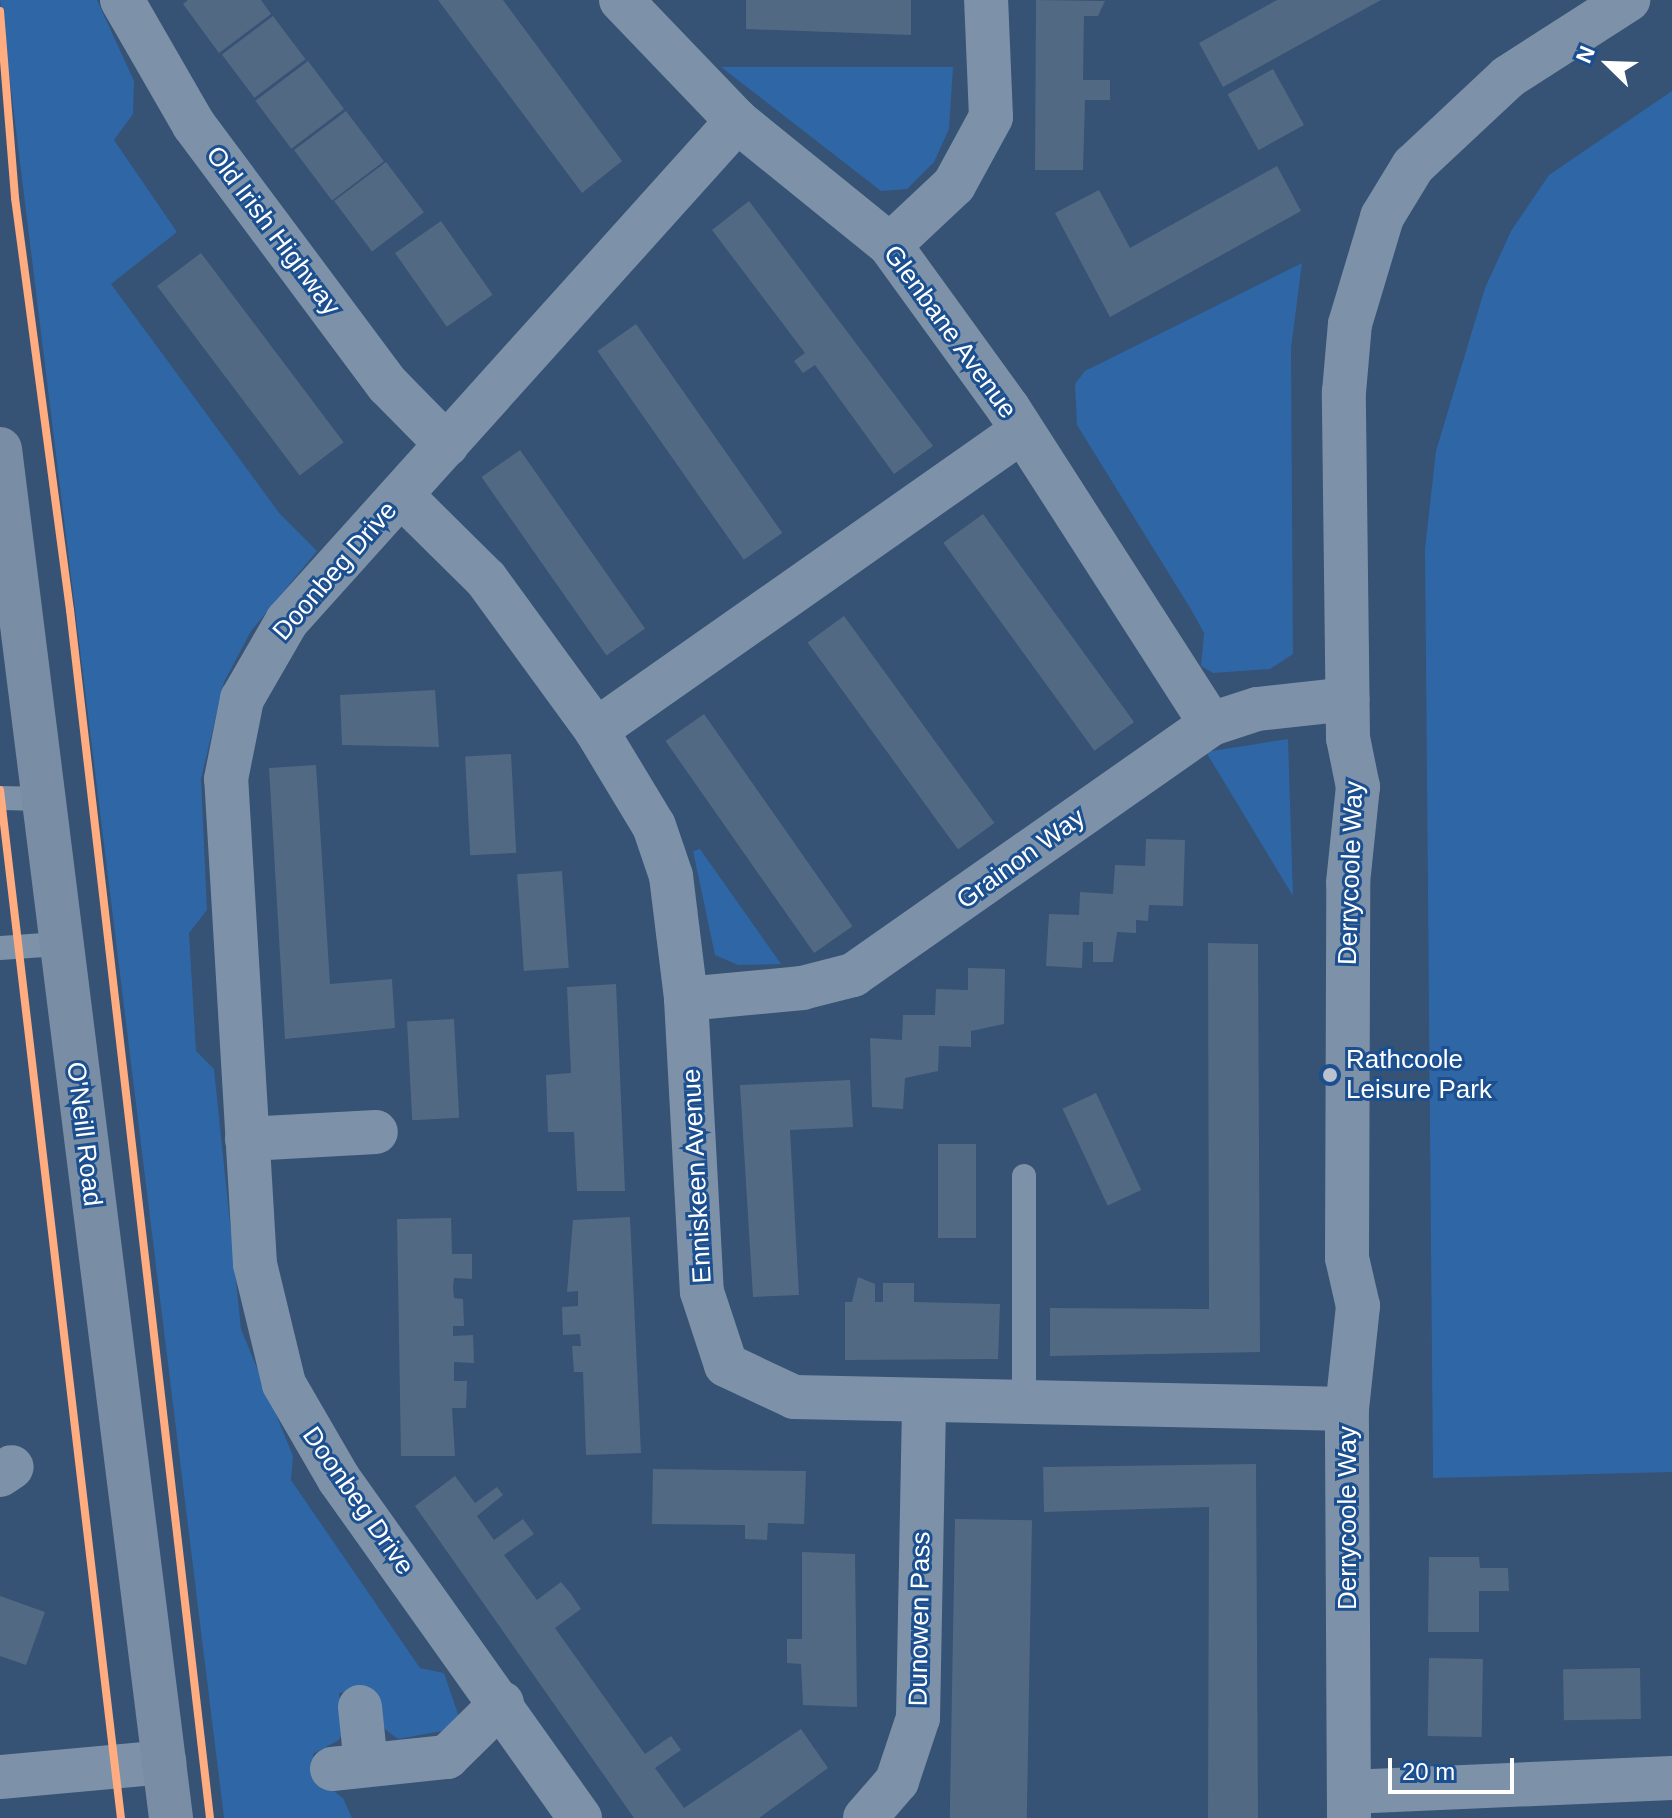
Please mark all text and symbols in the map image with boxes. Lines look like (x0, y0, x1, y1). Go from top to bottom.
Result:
north arrow (1568, 24, 1648, 104)
text: N (1571, 42, 1600, 67)
street label: Old Irish Highway (199, 140, 347, 322)
street label: Glenbane Avenue (876, 239, 1024, 425)
street label: Doonbeg Drive (266, 495, 404, 647)
street label: Derrycoole Way (1332, 781, 1370, 965)
street label: Grainon Way (951, 802, 1091, 916)
place label: Rathcoole Leisure Park (1346, 1044, 1492, 1106)
street label: O'Neill Road (60, 1060, 108, 1208)
marker: Rathcoole Leisure Park (1321, 1066, 1339, 1084)
street label: Enniskeen Avenue (676, 1067, 718, 1285)
street label: Doonbeg Drive (295, 1421, 421, 1581)
street label: Derrycoole Way (1332, 1426, 1364, 1610)
street label: Dunowen Pass (903, 1531, 937, 1707)
scale bar (1392, 1742, 1518, 1792)
text: 20 m (1402, 1758, 1455, 1785)

